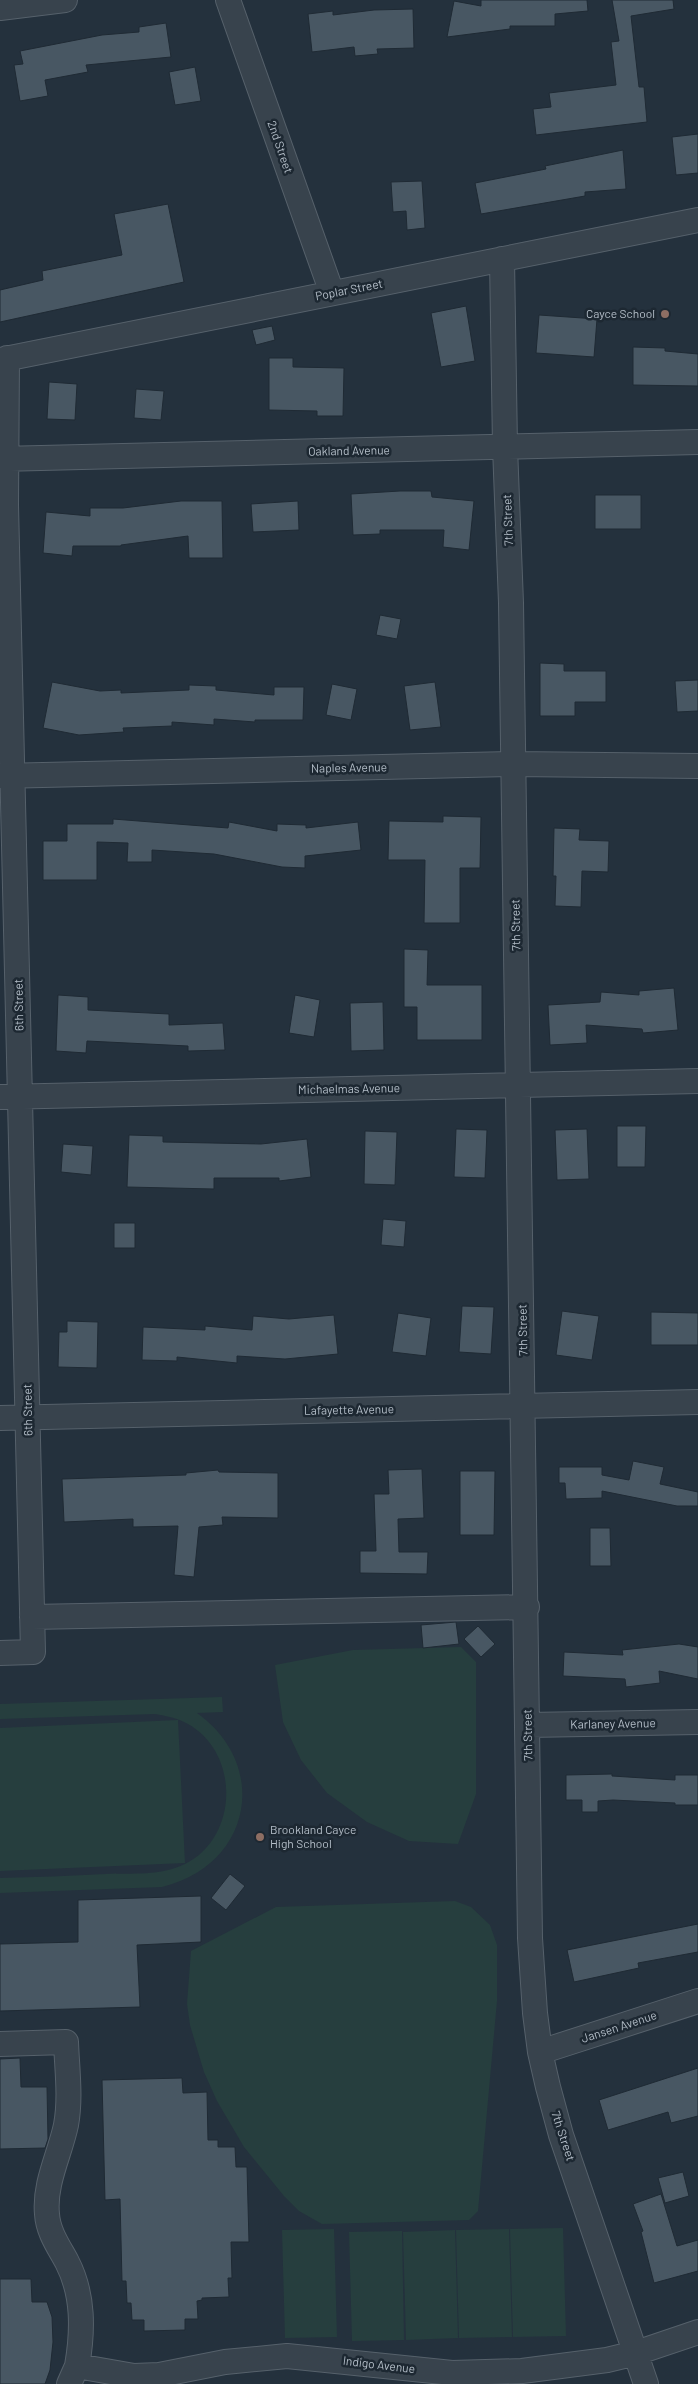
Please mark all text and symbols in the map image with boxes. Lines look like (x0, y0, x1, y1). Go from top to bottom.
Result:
street label: 2nd Street (265, 119, 296, 175)
street label: Poplar Street (314, 276, 384, 302)
place label: Cayce School (586, 306, 655, 320)
marker: Cayce School (659, 308, 671, 320)
street label: Oakland Avenue (308, 442, 390, 458)
street label: 7th Street (499, 494, 515, 546)
street label: Naples Avenue (311, 759, 387, 775)
street label: 7th Street (508, 899, 522, 951)
street label: 6th Street (11, 979, 25, 1031)
street label: Michaelmas Avenue (298, 1080, 400, 1096)
street label: 7th Street (515, 1304, 529, 1356)
street label: 6th Street (20, 1384, 34, 1436)
street label: Lafayette Avenue (304, 1401, 394, 1417)
street label: 7th Street (520, 1709, 534, 1761)
street label: Karlaney Avenue (570, 1715, 656, 1731)
place label: Brookland Cayce High School (270, 1822, 356, 1850)
marker: Brookland Cayce High School (254, 1831, 266, 1843)
street label: Jansen Avenue (579, 2007, 658, 2045)
street label: 7th Street (549, 2109, 579, 2162)
street label: Indigo Avenue (342, 2353, 416, 2375)

